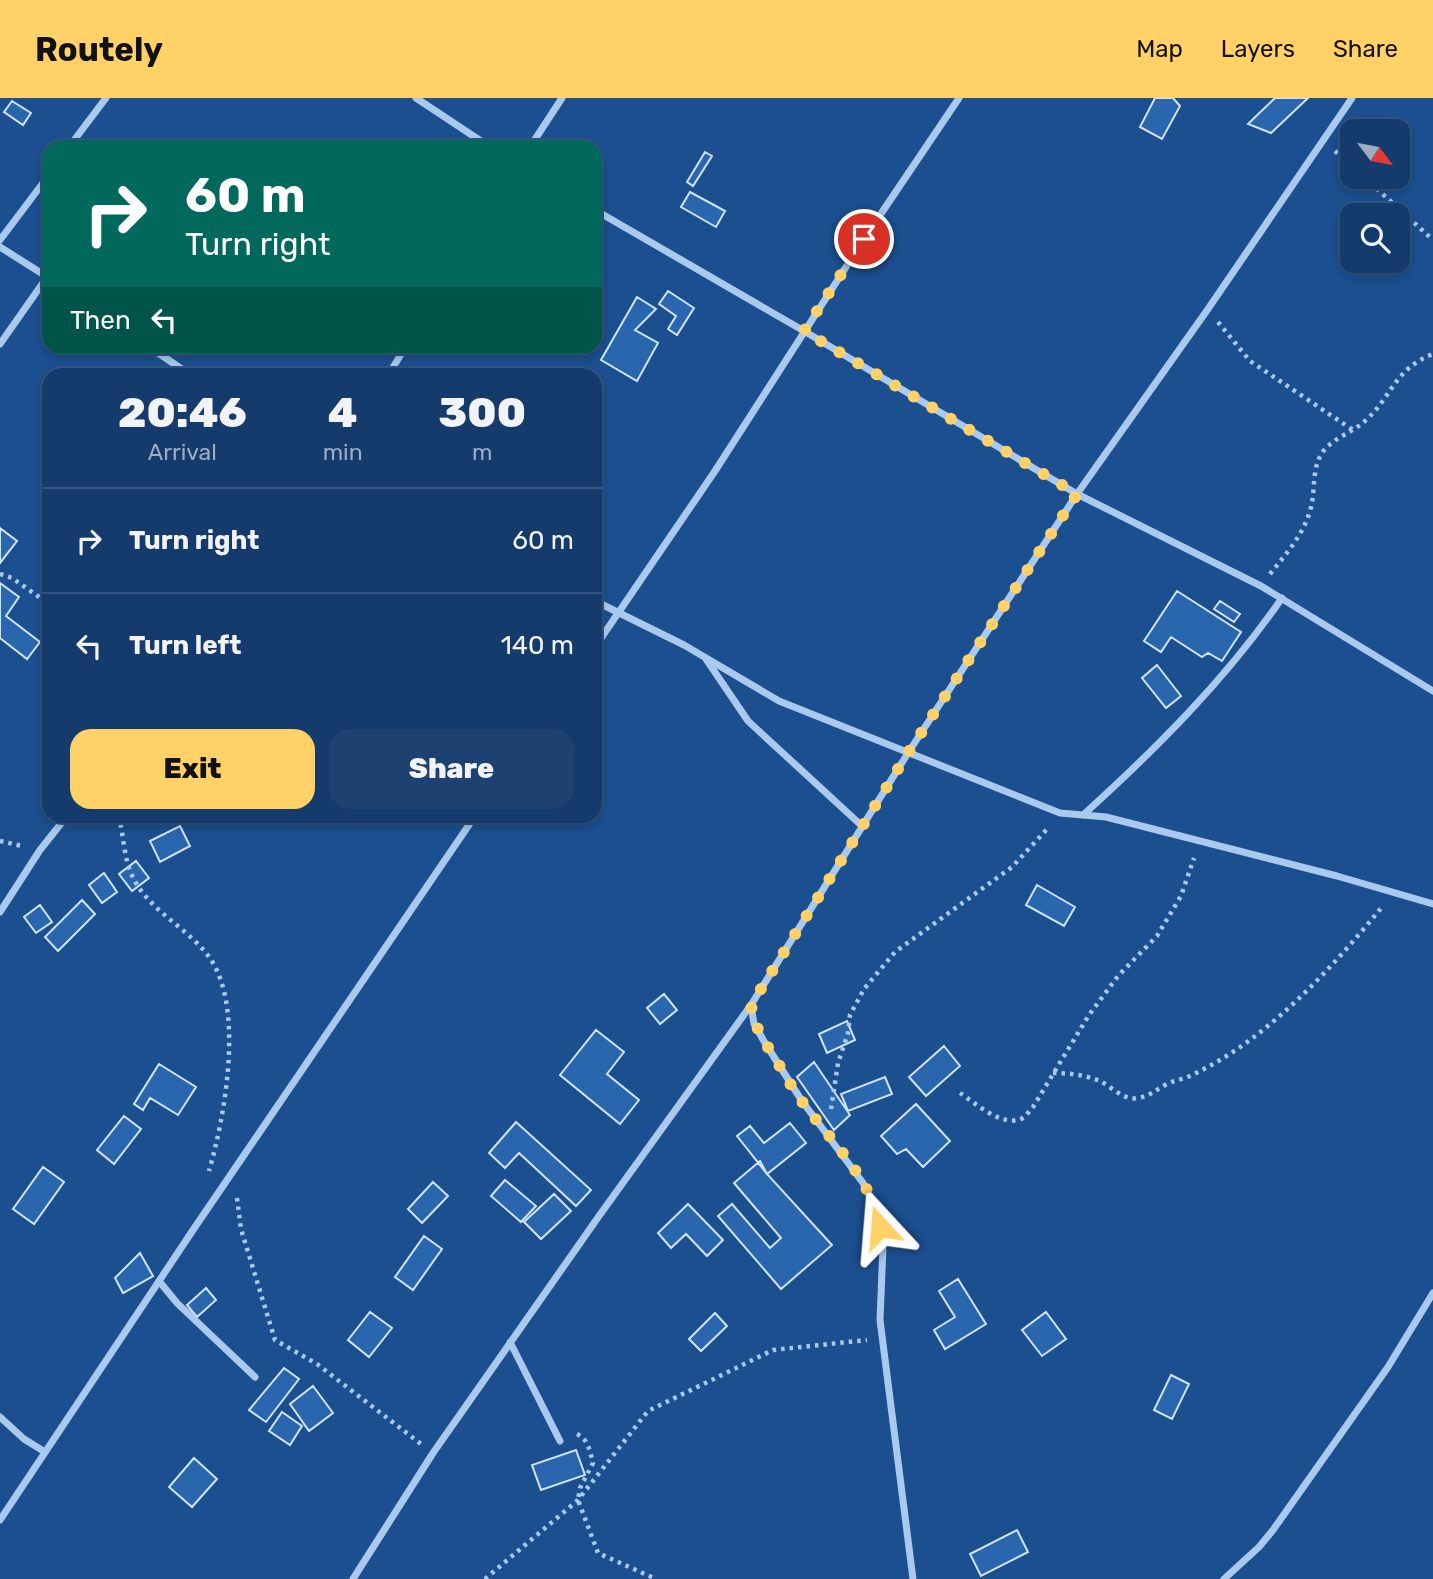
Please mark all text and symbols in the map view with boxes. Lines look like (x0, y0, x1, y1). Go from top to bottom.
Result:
text: Routely (35, 30, 163, 69)
text: Map (1136, 35, 1183, 63)
text: Layers (1221, 35, 1295, 63)
text: Share (1333, 35, 1398, 63)
north arrow (1340, 119, 1410, 189)
map controls (1340, 119, 1410, 273)
text: 60 m (185, 166, 306, 224)
icon: right (70, 168, 161, 259)
button: search (1340, 203, 1410, 273)
pin (834, 209, 894, 269)
icon: arrive (845, 220, 883, 258)
text: Turn right (185, 225, 330, 263)
icon: left (145, 301, 183, 339)
text: Then (70, 305, 131, 336)
text: 20:46 (118, 388, 247, 438)
text: 4 (328, 388, 357, 438)
text: 300 (439, 388, 526, 438)
text: Arrival (148, 438, 217, 466)
text: min (323, 438, 363, 466)
text: m (472, 438, 493, 466)
icon: right (70, 522, 108, 560)
text: Turn right (129, 525, 259, 556)
text: 60 m (512, 525, 574, 556)
icon: left (70, 627, 108, 665)
text: Turn left (129, 630, 241, 661)
text: 140 m (501, 630, 574, 661)
button: Exit (70, 729, 315, 809)
button: Share (329, 729, 574, 809)
position arrow (843, 1190, 917, 1264)

